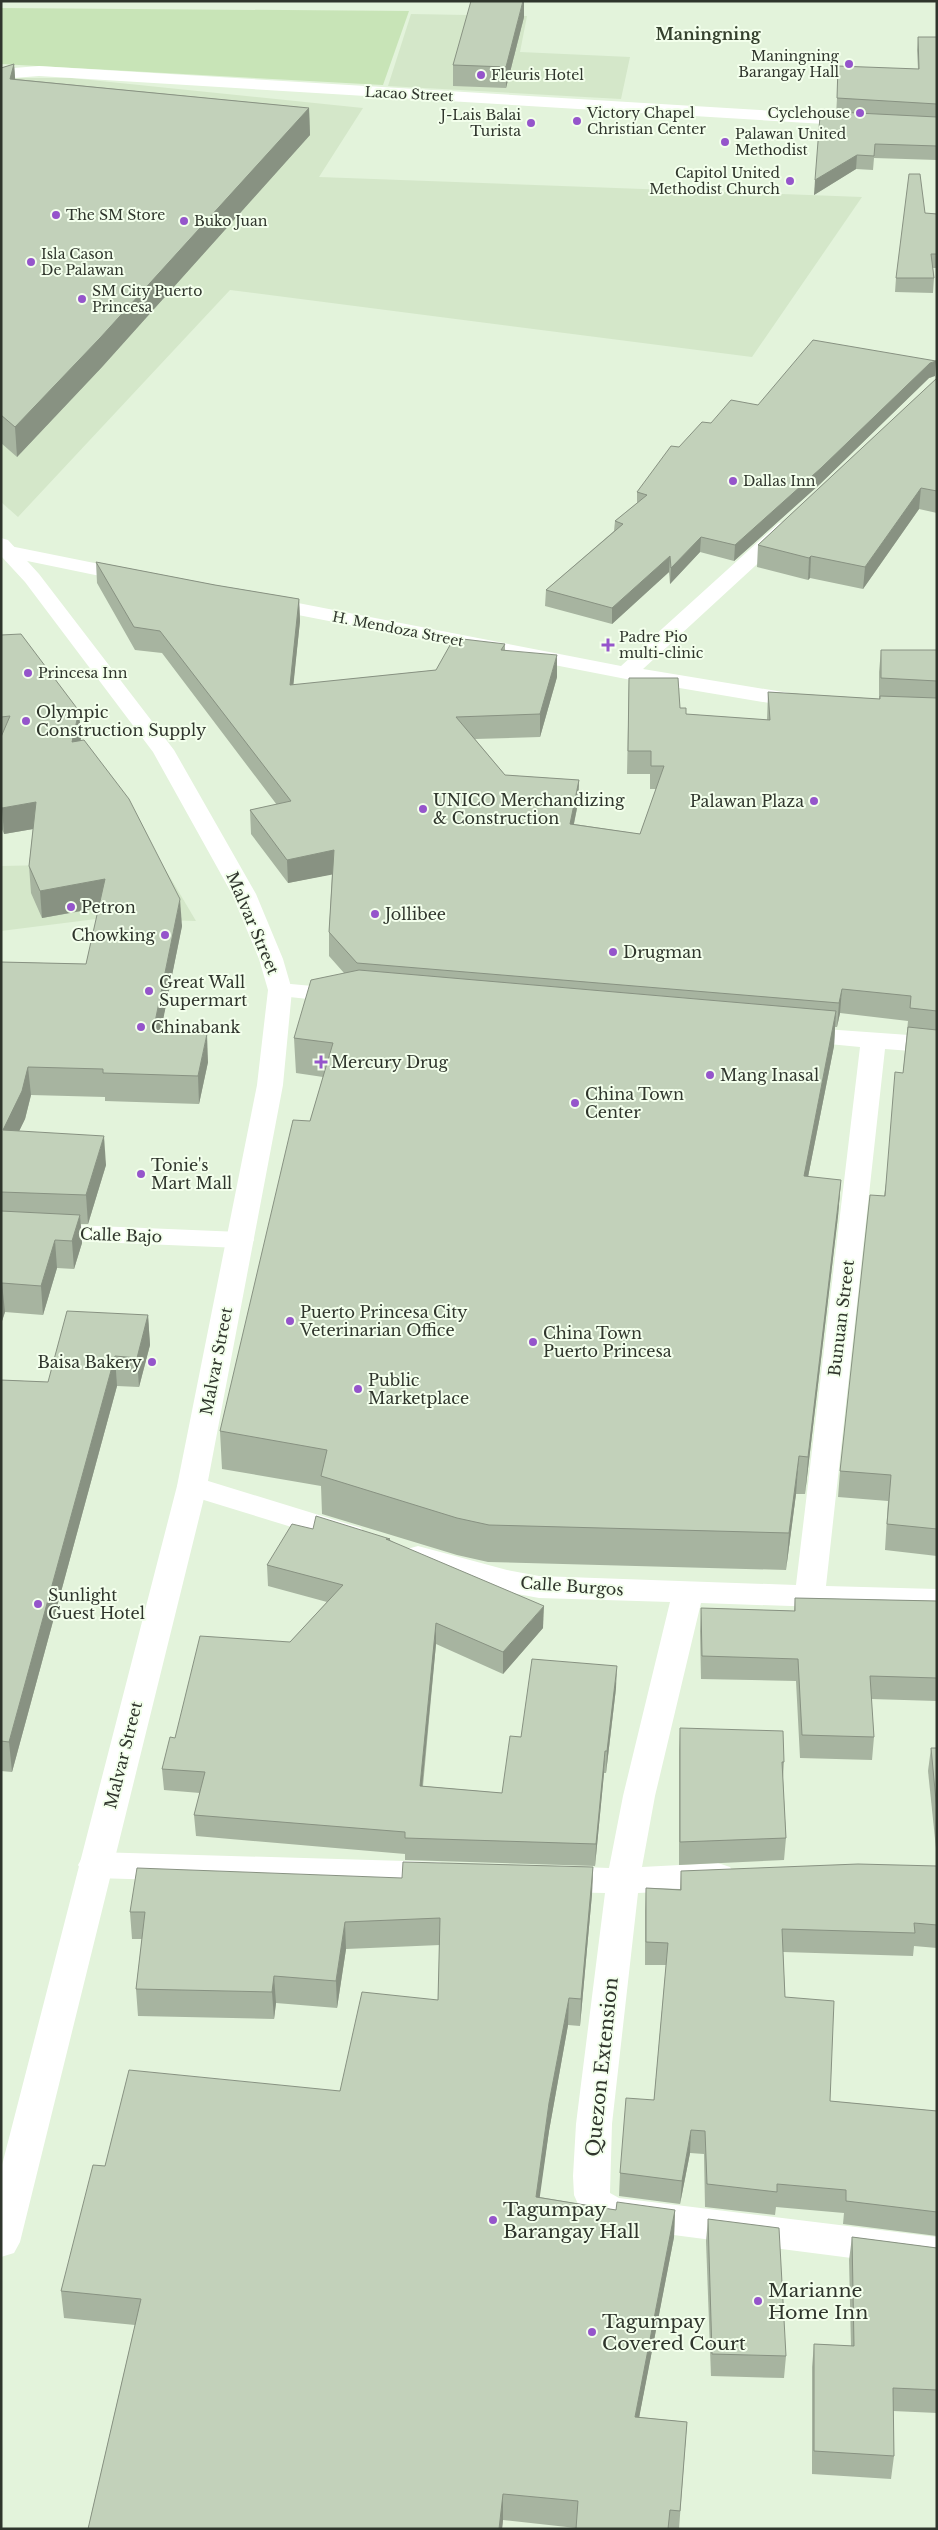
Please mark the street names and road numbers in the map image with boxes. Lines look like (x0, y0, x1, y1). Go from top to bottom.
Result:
street label: Lacao Street (364, 83, 454, 105)
street label: H. Mendoza Street (331, 607, 466, 651)
street label: Malvar Street (222, 869, 284, 977)
street label: Calle Bajo (80, 1224, 162, 1246)
street label: Bunuan Street (824, 1259, 858, 1377)
street label: Malvar Street (196, 1305, 236, 1417)
street label: Calle Burgos (520, 1572, 624, 1600)
street label: Malvar Street (100, 1699, 146, 1811)
street label: Quezon Extension (581, 1976, 623, 2158)

